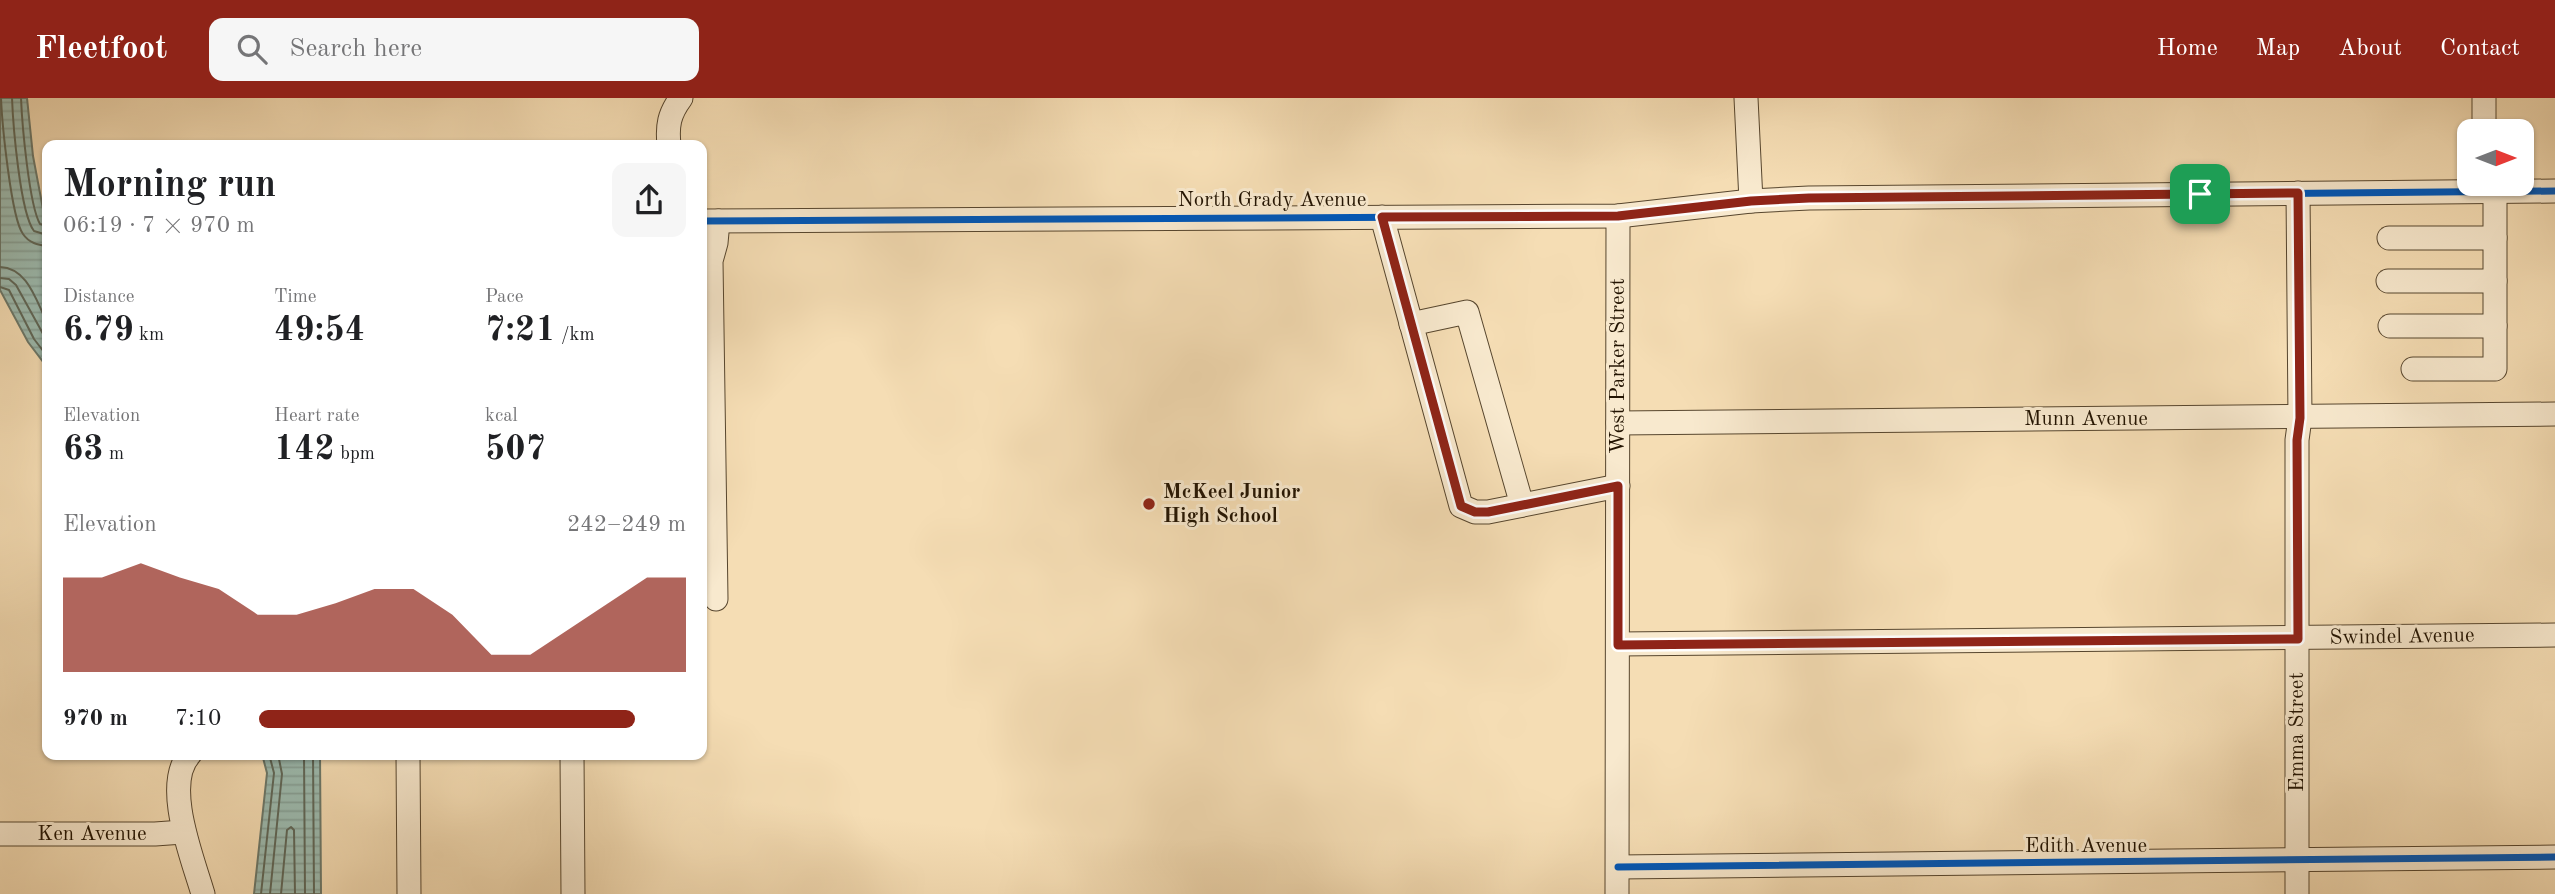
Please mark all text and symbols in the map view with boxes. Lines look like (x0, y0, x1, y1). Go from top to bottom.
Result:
search box (209, 18, 699, 81)
icon: search (233, 30, 271, 68)
text: Fleetfoot (35, 33, 167, 66)
text: Search here (289, 36, 422, 62)
text: Home (2157, 37, 2218, 61)
text: Map (2256, 37, 2300, 61)
text: About (2338, 37, 2402, 61)
text: Contact (2440, 37, 2520, 61)
north arrow (2457, 119, 2534, 196)
map controls (2457, 119, 2534, 196)
button: share (612, 163, 686, 237)
pin (2170, 164, 2230, 224)
text: Morning run (63, 167, 276, 205)
icon: arrive (2181, 175, 2219, 213)
street label: North Grady Avenue (1178, 190, 1366, 211)
text: 06:19 · 7 × 970 m (63, 214, 255, 237)
street label: West Parker Street (1608, 278, 1629, 454)
text: Distance (63, 288, 135, 307)
text: Time (274, 288, 317, 307)
text: Pace (485, 288, 524, 307)
text: 6.79 (63, 313, 134, 348)
text: 49:54 (274, 313, 365, 348)
text: 7:21 (485, 313, 556, 348)
text: km (134, 326, 164, 345)
text: /km (556, 326, 595, 345)
text: Elevation (63, 407, 140, 426)
text: Heart rate (274, 407, 359, 426)
text: kcal (485, 407, 518, 426)
street label: Munn Avenue (2024, 409, 2148, 430)
text: 63 (63, 432, 104, 467)
text: 142 (274, 432, 335, 467)
text: 507 (485, 432, 546, 467)
text: m (104, 445, 124, 464)
text: bpm (335, 445, 375, 464)
place label: McKeel Junior High School (1163, 482, 1300, 527)
marker: McKeel Junior High School (1141, 496, 1157, 512)
text: Elevation (63, 513, 157, 536)
text: 242–249 m (567, 513, 686, 536)
street label: Swindel Avenue (2329, 625, 2475, 649)
street label: Emma Street (2287, 672, 2308, 792)
text: 970 m (63, 707, 128, 730)
text: 7:10 (175, 707, 221, 730)
street label: Ken Avenue (37, 824, 147, 845)
street label: Edith Avenue (2025, 836, 2147, 857)

